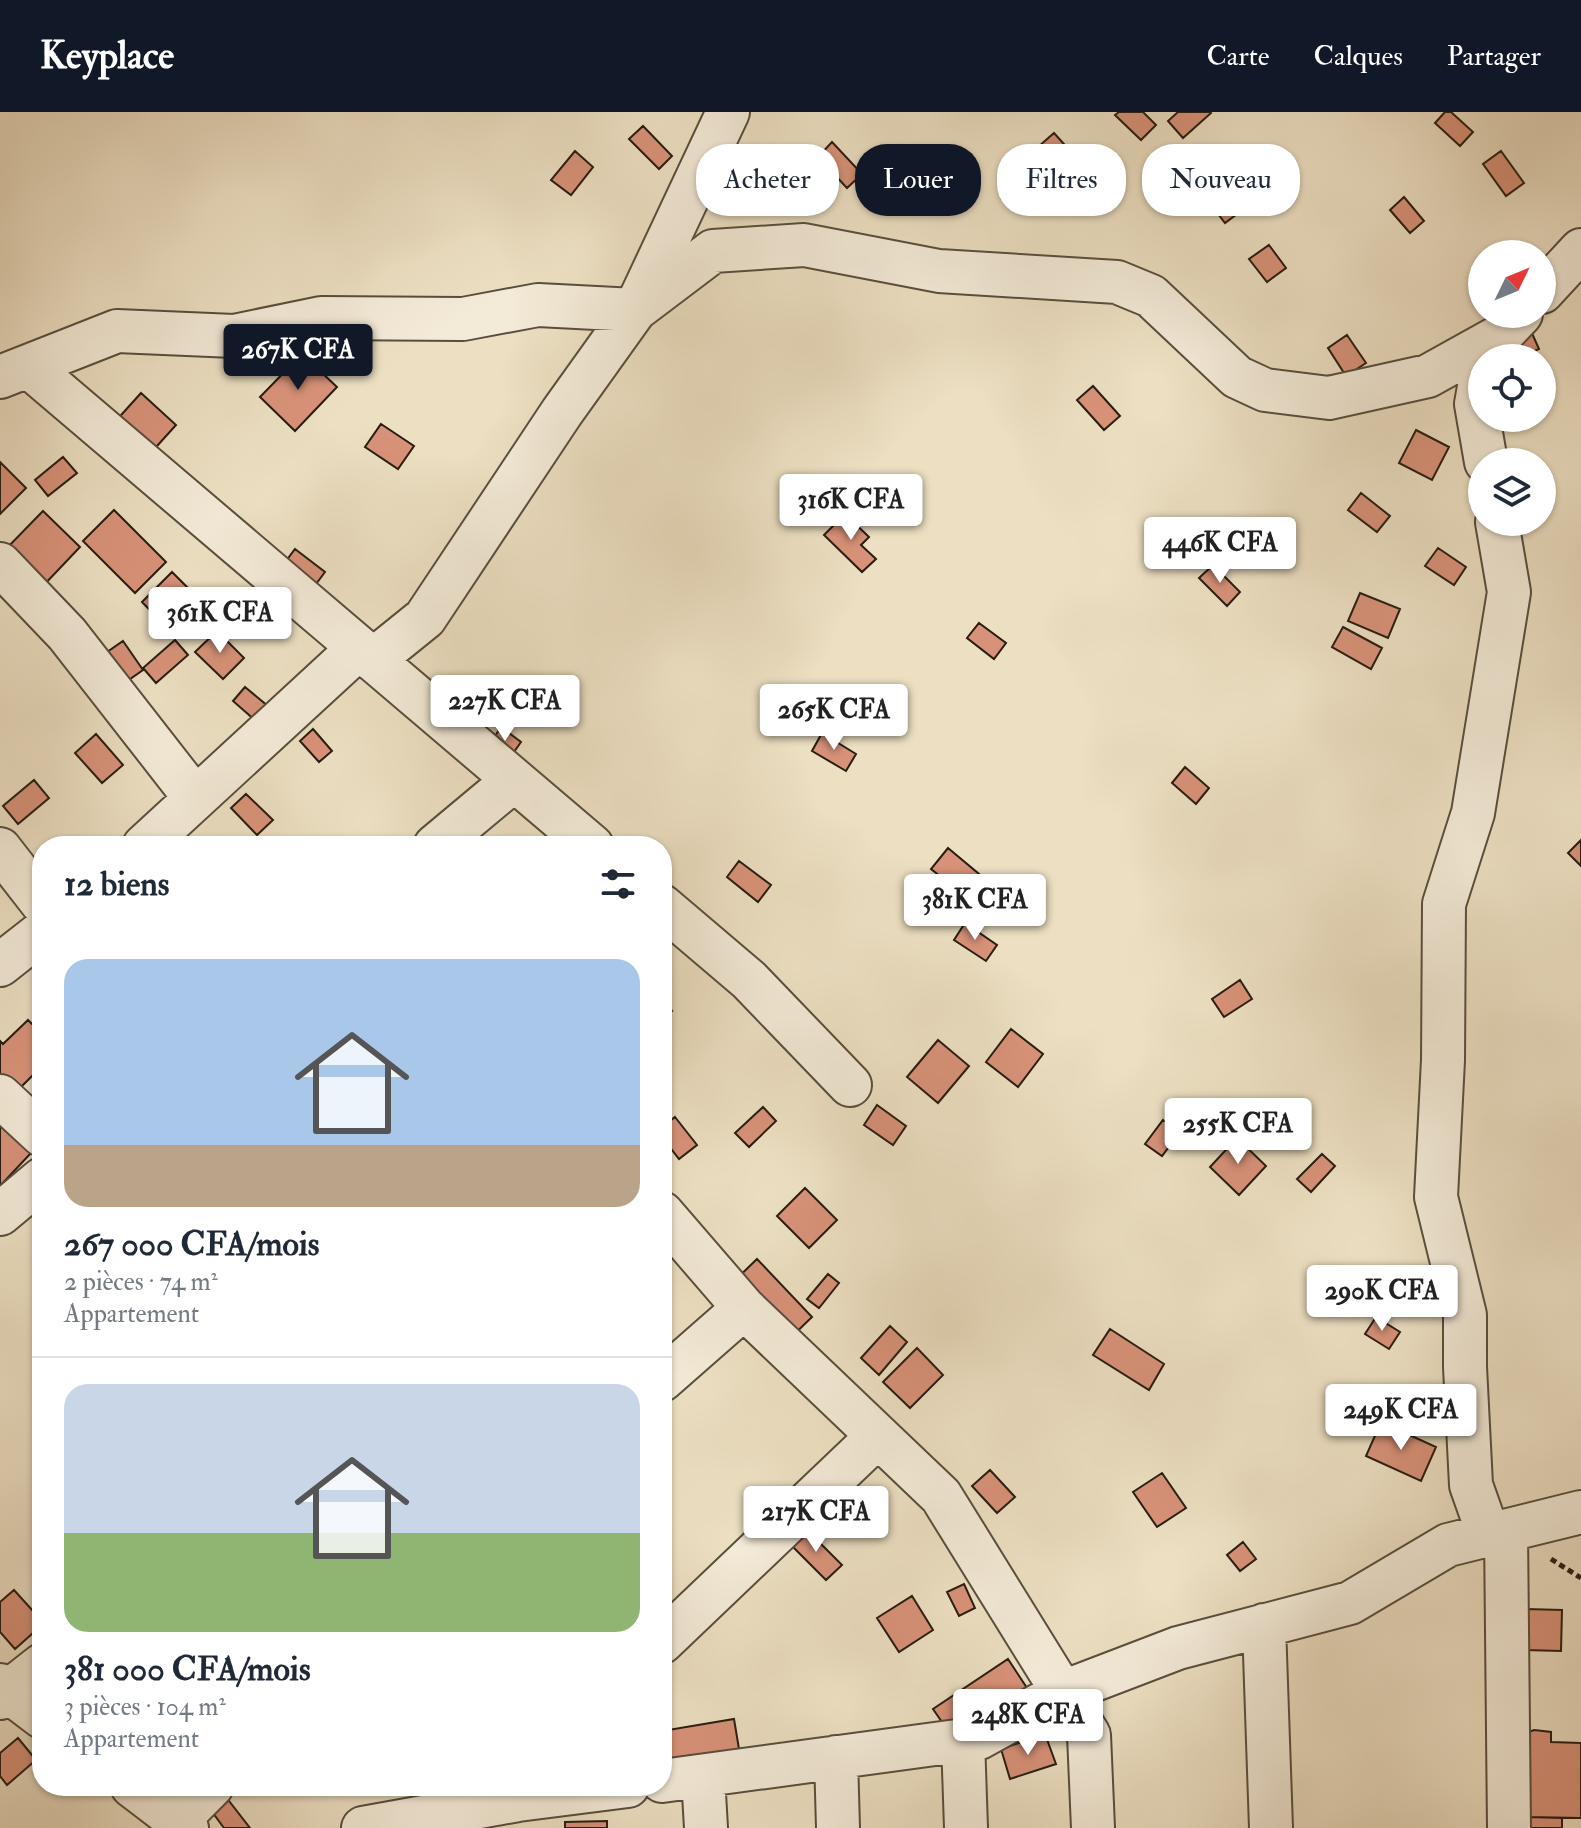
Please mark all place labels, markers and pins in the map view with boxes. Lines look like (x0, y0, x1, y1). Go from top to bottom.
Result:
pin: 267K CFA (215, 324, 381, 392)
pin: 316K CFA (768, 474, 934, 542)
pin: 446K CFA (1137, 517, 1303, 585)
pin: 361K CFA (137, 587, 303, 655)
pin: 227K CFA (422, 675, 588, 743)
pin: 265K CFA (751, 684, 917, 752)
pin: 381K CFA (892, 874, 1058, 942)
pin: 255K CFA (1155, 1098, 1321, 1166)
pin: 290K CFA (1299, 1265, 1465, 1333)
pin: 249K CFA (1318, 1384, 1484, 1452)
pin: 217K CFA (733, 1486, 899, 1554)
pin: 248K CFA (945, 1689, 1111, 1757)

